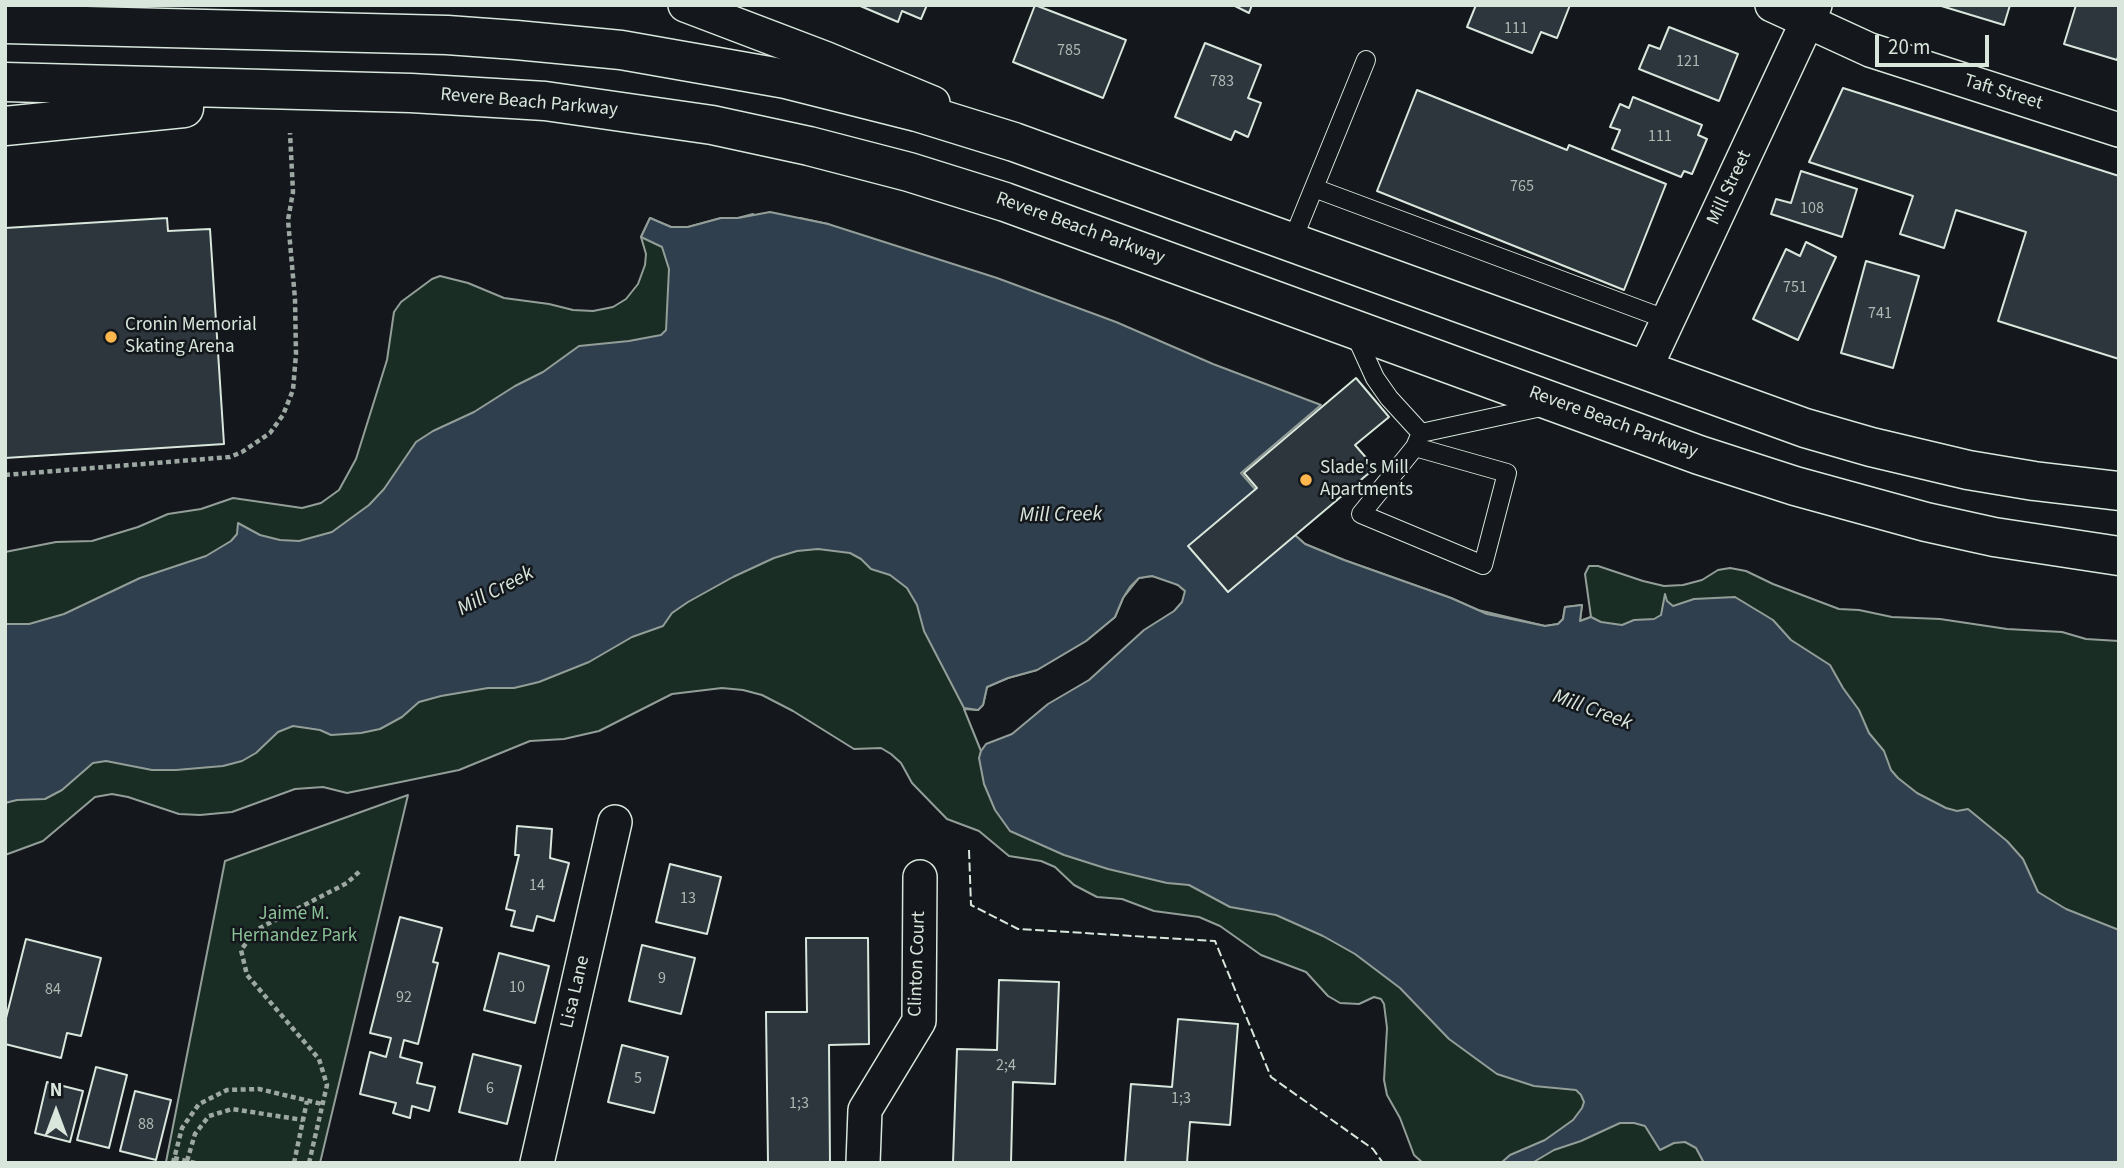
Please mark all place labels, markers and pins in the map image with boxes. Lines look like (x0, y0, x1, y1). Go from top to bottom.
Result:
place label: Cronin Memorial Skating Arena (125, 315, 257, 359)
marker: Cronin Memorial Skating Arena (103, 329, 119, 345)
place label: Slade's Mill Apartments (1320, 458, 1413, 502)
marker: Slade's Mill Apartments (1298, 472, 1314, 488)

